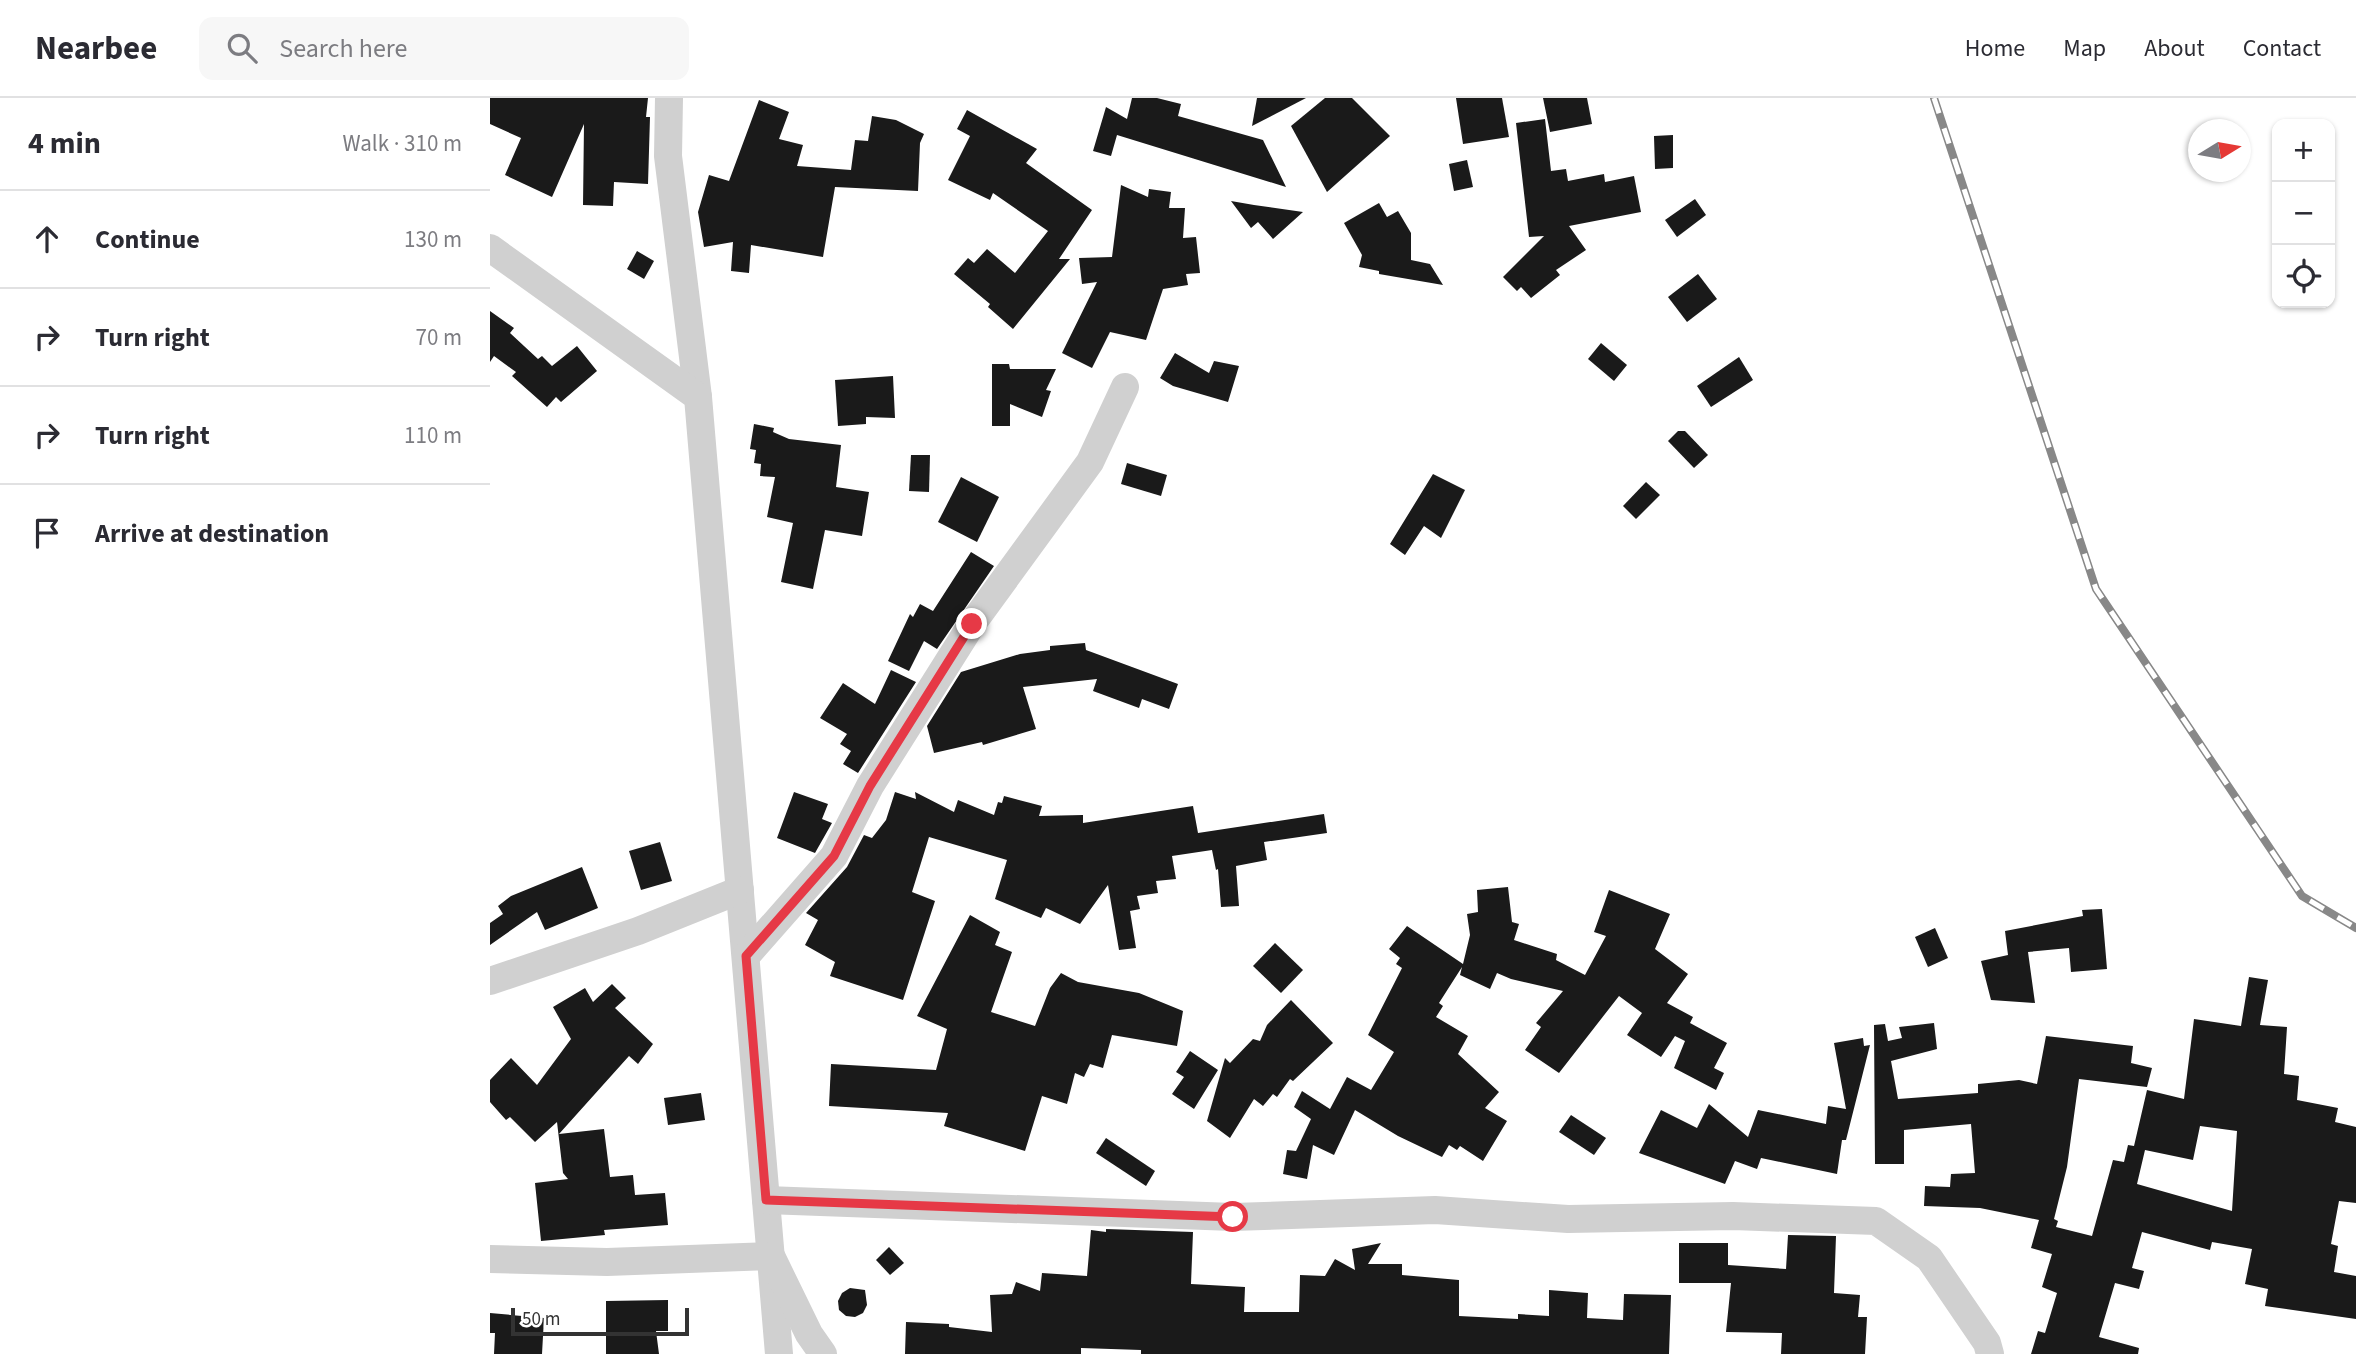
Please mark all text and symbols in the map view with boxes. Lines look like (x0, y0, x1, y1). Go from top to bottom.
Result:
search box (199, 17, 689, 80)
text: Nearbee (35, 25, 157, 72)
icon: search (223, 29, 261, 67)
text: Search here (279, 30, 407, 67)
text: Home (1965, 31, 2025, 66)
text: Map (2063, 31, 2106, 66)
text: About (2144, 31, 2205, 66)
text: Contact (2243, 31, 2321, 66)
north arrow (2188, 119, 2251, 182)
map controls (2272, 119, 2335, 308)
button: + (2272, 119, 2335, 182)
text: 4 min (28, 122, 101, 165)
text: Walk · 310 m (343, 127, 462, 160)
button: − (2272, 182, 2335, 245)
icon: ahead (28, 220, 66, 258)
text: Continue (95, 221, 200, 258)
text: 130 m (404, 223, 462, 256)
button: locate (2272, 245, 2335, 308)
icon: right (28, 318, 66, 356)
text: Turn right (95, 319, 210, 356)
text: 70 m (415, 321, 462, 354)
icon: right (28, 416, 66, 454)
text: Turn right (95, 417, 210, 454)
text: 110 m (404, 419, 462, 452)
icon: arrive (28, 514, 66, 552)
text: Arrive at destination (95, 515, 329, 552)
route end (956, 608, 987, 639)
route start (1217, 1201, 1248, 1232)
scale bar (511, 1305, 690, 1337)
text: 50 m (522, 1306, 560, 1333)

